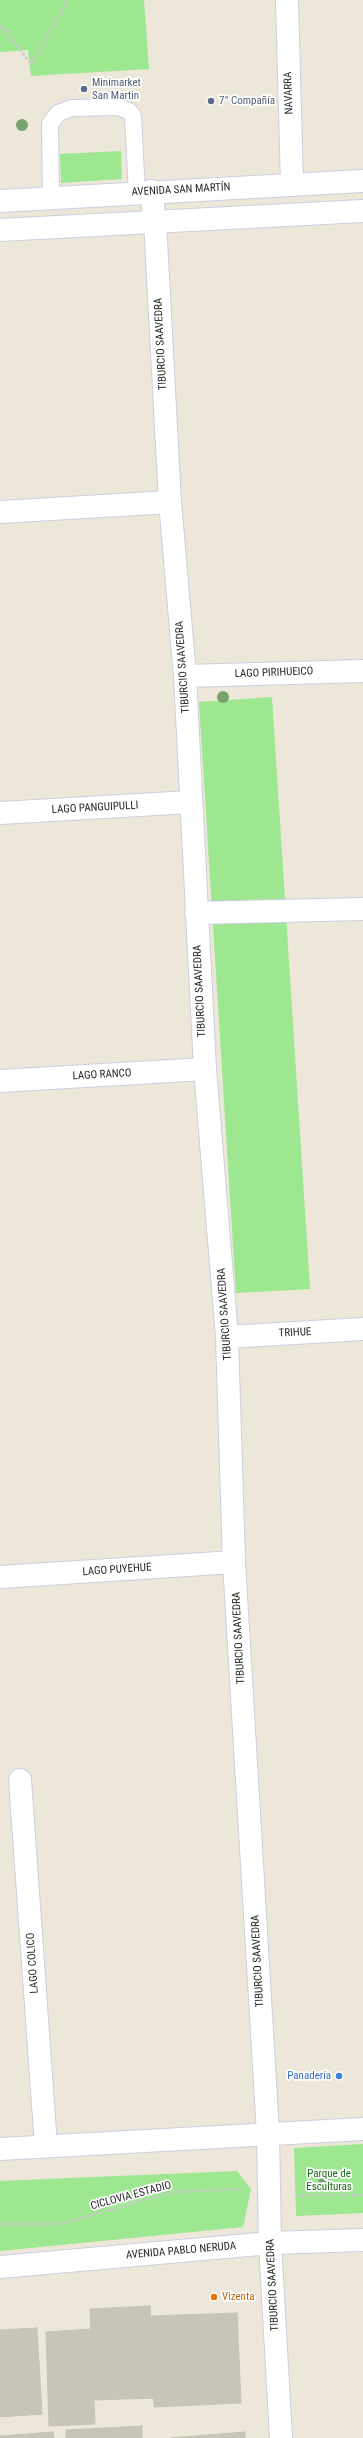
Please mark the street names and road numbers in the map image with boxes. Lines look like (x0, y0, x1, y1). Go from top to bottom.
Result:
street label: NAVARRA (282, 71, 296, 115)
street label: AVENIDA SAN MARTÍN (131, 181, 231, 199)
street label: TIBURCIO SAAVEDRA (152, 297, 170, 391)
street label: TIBURCIO SAAVEDRA (173, 620, 193, 714)
street label: LAGO PIRIHUEICO (234, 665, 314, 681)
street label: LAGO PANGUIPULLI (51, 799, 139, 817)
street label: TIBURCIO SAAVEDRA (191, 944, 209, 1038)
street label: LAGO RANCO (72, 1067, 132, 1083)
street label: TIBURCIO SAAVEDRA (215, 1267, 235, 1361)
street label: TRIHUE (278, 1326, 312, 1340)
street label: LAGO PUYEHUE (82, 1561, 152, 1579)
street label: TIBURCIO SAAVEDRA (230, 1591, 248, 1685)
street label: TIBURCIO SAAVEDRA (249, 1914, 267, 2008)
street label: LAGO COLICO (24, 1932, 42, 1994)
street label: CICLOVIA ESTADIO (89, 2179, 173, 2213)
street label: TIBURCIO SAAVEDRA (264, 2238, 282, 2332)
street label: AVENIDA PABLO NERUDA (125, 2240, 237, 2262)

